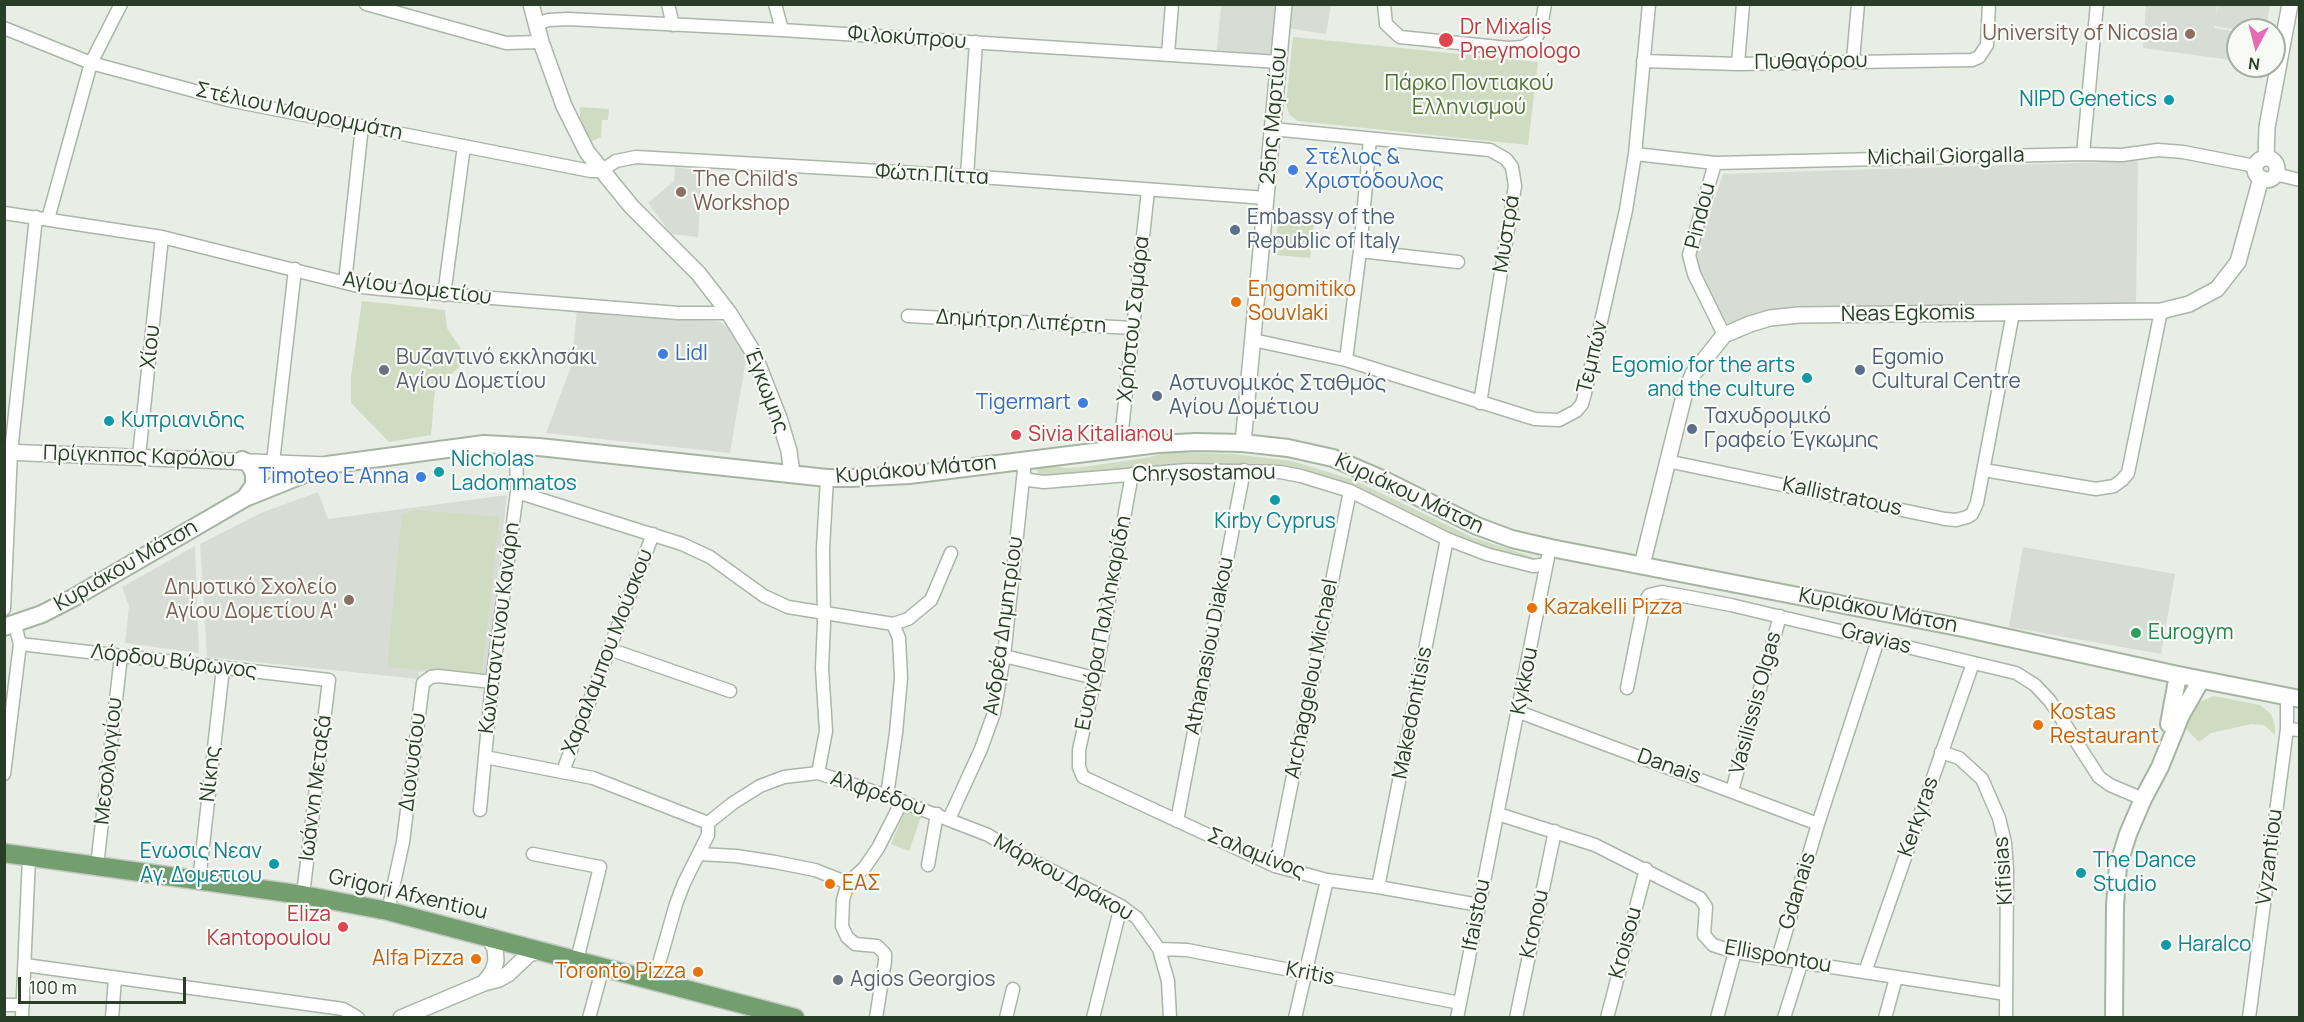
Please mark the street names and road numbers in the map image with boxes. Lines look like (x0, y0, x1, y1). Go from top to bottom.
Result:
street label: Φιλοκύπρου (847, 21, 967, 55)
street label: 25ης Μαρτίου (1255, 46, 1293, 186)
street label: Πυθαγόρου (1754, 48, 1868, 76)
street label: Στέλιου Μαυρομμάτη (193, 78, 405, 146)
street label: Michail Giorgalla (1867, 143, 2025, 171)
street label: Φώτη Πίττα (875, 159, 989, 191)
street label: Pindou (1681, 180, 1721, 252)
street label: Μυστρά (1488, 193, 1526, 275)
street label: Χρήστου Σαμάρα (1113, 235, 1155, 403)
street label: Αγίου Δομετίου (341, 267, 493, 311)
street label: Neas Egkomis (1841, 300, 1975, 328)
street label: Δημήτρη Λιπέρτη (935, 305, 1107, 339)
street label: Τεμπών (1572, 318, 1614, 396)
street label: Χίου (136, 324, 166, 370)
street label: Έγκωμης (738, 345, 794, 437)
street label: Πρίγκηπος Καρόλου (42, 441, 236, 473)
street label: Κυριάκου Μάτση (1331, 449, 1487, 539)
street label: Κυριάκου Μάτση (835, 450, 997, 490)
street label: Chrysostamou (1132, 460, 1276, 488)
street label: Kallistratous (1780, 472, 1904, 522)
street label: Ευαγόρα Παλληκαρίδη (1071, 513, 1137, 733)
street label: Κυριάκου Μάτση (50, 515, 202, 617)
street label: Κωνσταντίνου Κανάρη (475, 521, 525, 735)
street label: Ανδρέα Δημητρίου (979, 535, 1029, 717)
street label: Χαραλάμπου Μούσκου (557, 546, 659, 758)
street label: Athanasiou Diakou (1180, 555, 1240, 737)
street label: Archaggelou Michael (1280, 577, 1344, 781)
street label: Κυριάκου Μάτση (1796, 583, 1960, 639)
street label: Gravias (1838, 618, 1914, 660)
street label: Vasilissis Olgas (1725, 629, 1787, 777)
street label: Λόρδου Βύρωνος (90, 639, 258, 685)
street label: Makedonitisis (1388, 645, 1438, 781)
street label: Kykkou (1506, 645, 1544, 717)
street label: Μεσολογγίου (90, 696, 128, 826)
street label: Διονυσίου (394, 711, 432, 813)
street label: Ιωάννη Μεταξά (295, 714, 337, 862)
street label: Danais (1634, 744, 1704, 790)
street label: Νίκης (196, 745, 226, 803)
street label: Αλφρέδου (827, 766, 929, 822)
street label: Kerkyras (1894, 774, 1944, 860)
street label: Vyzantiou (2252, 808, 2288, 906)
street label: Σαλαμίνος (1203, 823, 1309, 885)
street label: Μάρκου Δράκου (989, 829, 1137, 927)
street label: Kifisias (1989, 836, 2019, 906)
street label: Gdanais (1774, 850, 1822, 932)
street label: Grigori Afxentiou (326, 864, 490, 926)
street label: Ifaistou (1458, 877, 1496, 953)
street label: Kronou (1515, 887, 1555, 961)
street label: Kroisou (1604, 904, 1648, 982)
street label: Ellispontou (1723, 935, 1833, 979)
street label: Kritis (1283, 957, 1337, 991)

